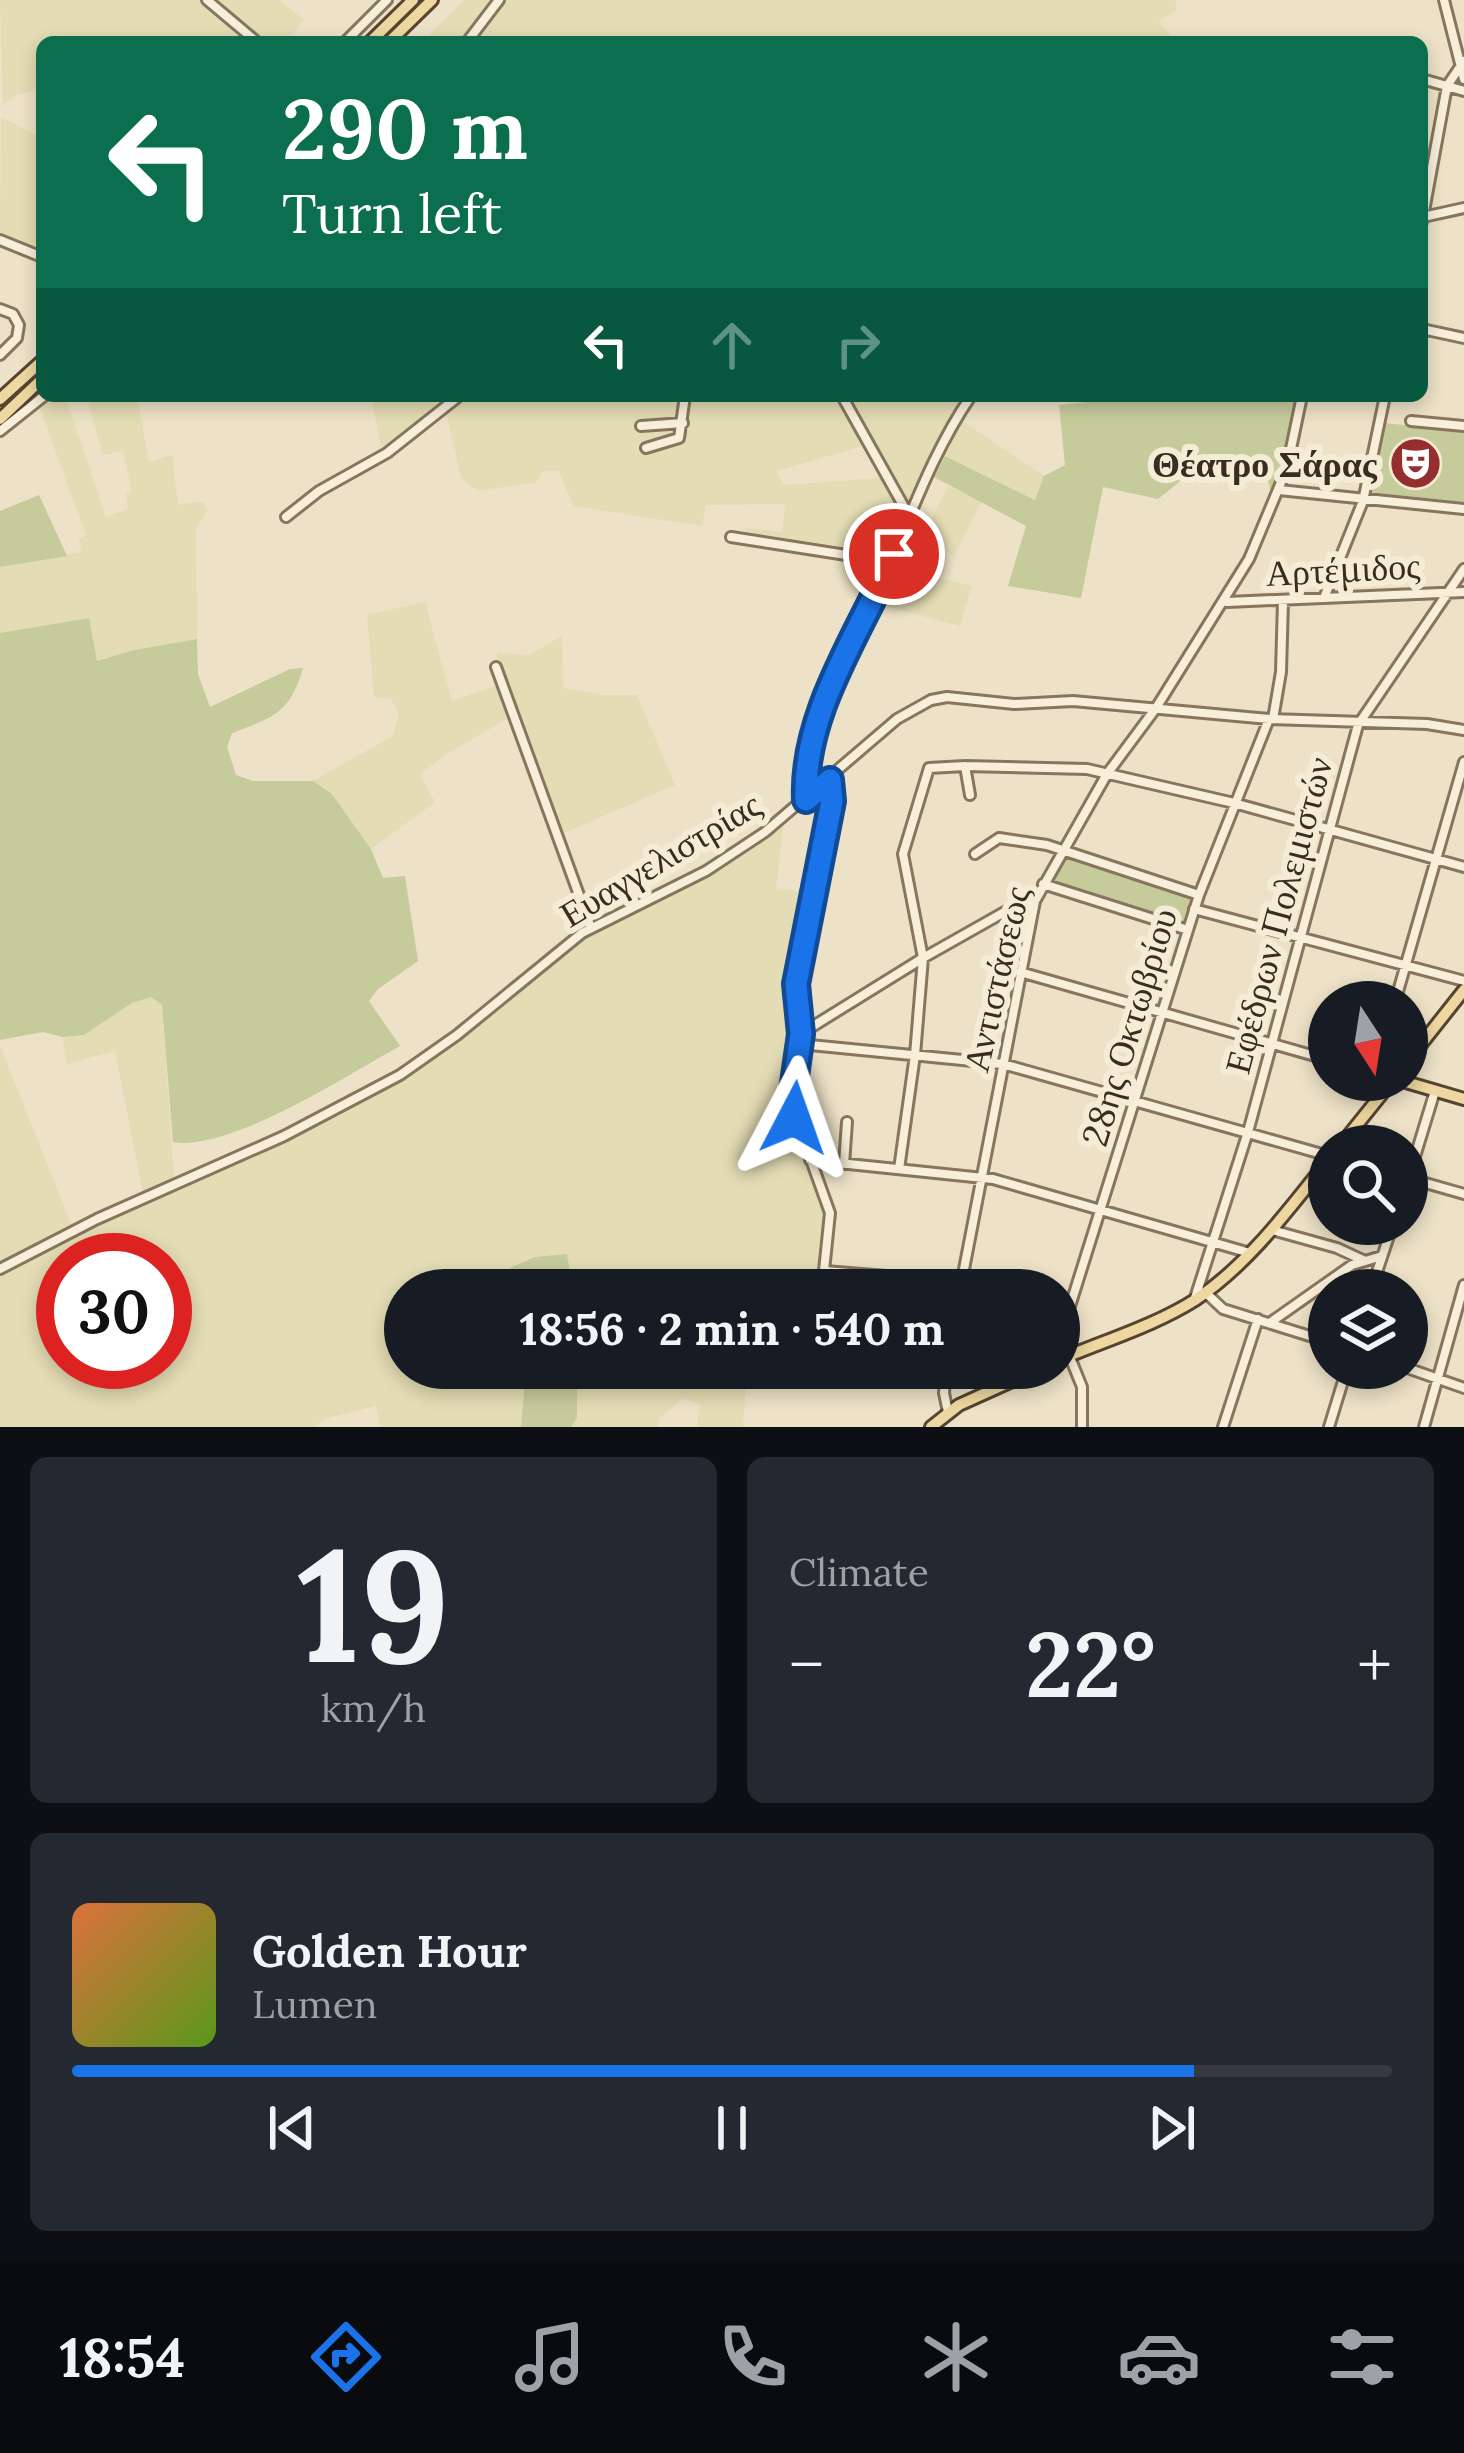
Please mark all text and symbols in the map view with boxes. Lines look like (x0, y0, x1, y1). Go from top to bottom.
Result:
text: 290 m (282, 74, 528, 182)
icon: left (84, 84, 240, 240)
text: Turn left (282, 179, 502, 248)
icon: left (573, 312, 639, 378)
icon: ahead (699, 312, 765, 378)
icon: right (825, 312, 891, 378)
theatre icon: Θέατρο Σάρας (1388, 436, 1444, 492)
place label: Θέατρο Σάρας (1152, 441, 1378, 487)
pin (843, 503, 945, 605)
icon: arrive (861, 521, 927, 587)
street label: Αρτέμιδος (1265, 542, 1421, 596)
street label: Εφέδρων Πολεμιστών (1214, 752, 1342, 1078)
street label: Ευαγγελιστρίας (551, 781, 769, 937)
street label: Αντιστάσεως (952, 882, 1040, 1076)
street label: 28ης Οκτωβρίου (1071, 903, 1187, 1151)
north arrow (1308, 981, 1428, 1101)
map controls (1308, 981, 1428, 1389)
position arrow (731, 1055, 857, 1181)
button: search (1308, 1125, 1428, 1245)
speed limit sign: 30 (36, 1233, 192, 1389)
button: layers (1308, 1269, 1428, 1389)
text: 18:56 · 2 min · 540 m (519, 1300, 945, 1357)
text: 19 (297, 1505, 450, 1705)
text: Climate (789, 1547, 929, 1597)
text: 22° (1025, 1606, 1156, 1722)
text: − (789, 1622, 824, 1706)
text: + (1357, 1622, 1392, 1706)
text: km/h (321, 1683, 426, 1733)
text: Golden Hour (252, 1922, 527, 1979)
text: Lumen (252, 1979, 378, 2029)
icon: previous (259, 2095, 325, 2161)
icon: pause (699, 2095, 765, 2161)
icon: next (1139, 2095, 1205, 2161)
icon: directions (304, 2315, 388, 2399)
icon: music (508, 2315, 592, 2399)
icon: phone (711, 2315, 795, 2399)
icon: climate (914, 2315, 998, 2399)
icon: car (1117, 2315, 1201, 2399)
icon: filters (1320, 2315, 1404, 2399)
text: 18:54 (60, 2323, 185, 2392)

